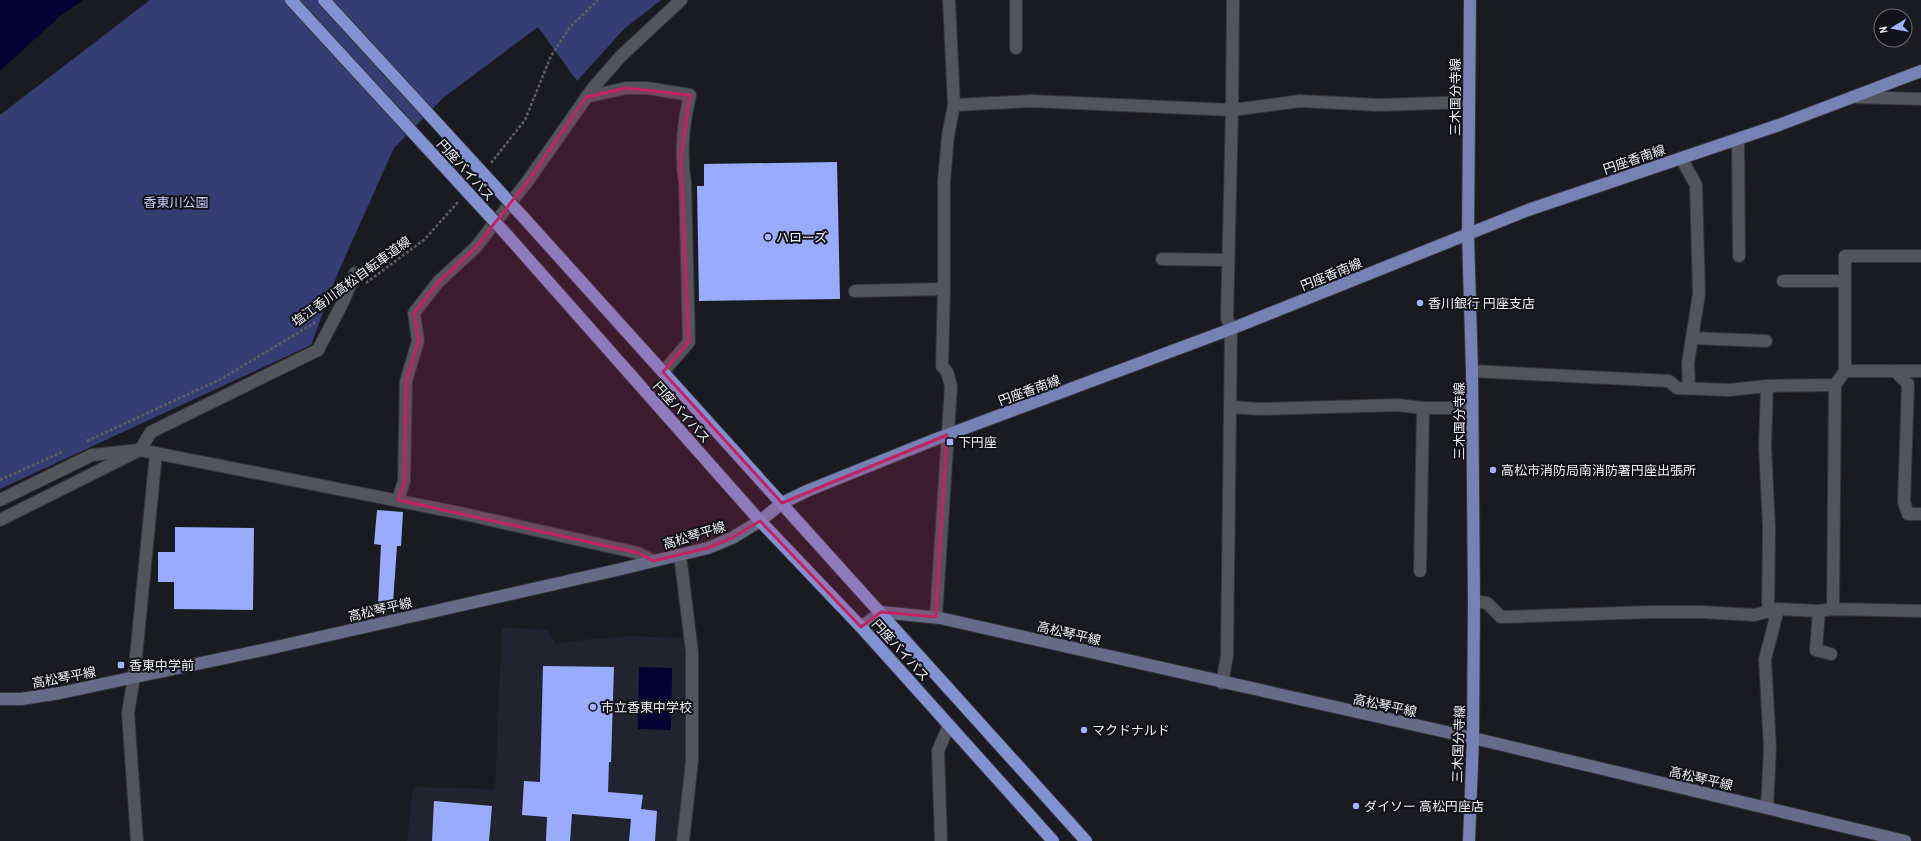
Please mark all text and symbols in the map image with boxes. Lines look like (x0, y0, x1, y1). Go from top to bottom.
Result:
north arrow (1873, 8, 1913, 48)
text: N (1876, 25, 1891, 34)
street label: 三木国分寺線 (1447, 58, 1464, 136)
street label: 円座バイパス (433, 136, 498, 205)
street label: 円座香南線 (1601, 141, 1668, 178)
park label: 香東川公園 (143, 194, 209, 211)
place label: ハローズ (776, 229, 827, 246)
street label: 塩江香川高松自転車道線 (288, 232, 414, 330)
marker: ハローズ (763, 232, 773, 242)
street label: 円座香南線 (1298, 254, 1365, 295)
place label: 香川銀行 円座支店 (1428, 295, 1535, 312)
marker: 香川銀行 円座支店 (1415, 298, 1425, 308)
street label: 円座香南線 (996, 371, 1063, 410)
street label: 円座バイパス (649, 378, 714, 447)
street label: 三木国分寺線 (1451, 382, 1468, 460)
place label: 下円座 (958, 434, 997, 451)
marker: 下円座 (945, 437, 955, 447)
place label: 高松市消防局南消防署円座出張所 (1501, 462, 1696, 479)
marker: 高松市消防局南消防署円座出張所 (1488, 465, 1498, 475)
street label: 高松琴平線 (661, 518, 728, 553)
street label: 高松琴平線 (347, 594, 414, 625)
street label: 円座バイパス (868, 616, 933, 685)
street label: 高松琴平線 (1035, 618, 1102, 649)
place label: 香東中学前 (129, 657, 194, 674)
marker: 香東中学前 (116, 660, 126, 670)
street label: 高松琴平線 (31, 663, 98, 692)
street label: 高松琴平線 (1351, 690, 1418, 721)
place label: 市立香東中学校 (601, 699, 692, 716)
marker: 市立香東中学校 (588, 702, 598, 712)
street label: 三木国分寺線 (1449, 705, 1468, 783)
place label: マクドナルド (1092, 722, 1170, 739)
marker: マクドナルド (1079, 725, 1089, 735)
street label: 高松琴平線 (1667, 763, 1734, 794)
place label: ダイソー 高松円座店 (1364, 798, 1484, 815)
marker: ダイソー 高松円座店 (1351, 801, 1361, 811)

